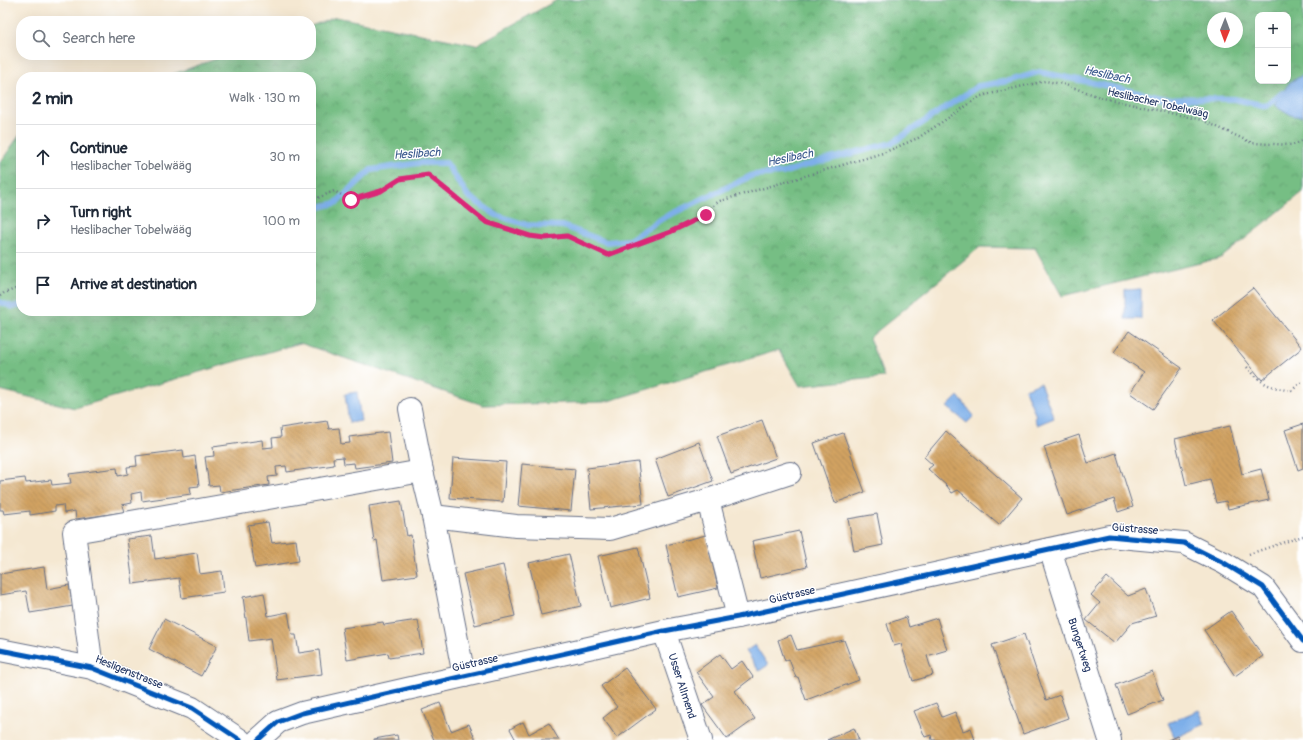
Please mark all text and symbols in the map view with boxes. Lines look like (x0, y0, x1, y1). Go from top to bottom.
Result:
north arrow (1207, 12, 1243, 48)
map controls (1255, 12, 1291, 84)
button: + (1255, 12, 1291, 48)
search box (16, 16, 316, 60)
icon: search (30, 27, 52, 49)
text: Search here (62, 29, 135, 48)
button: − (1255, 48, 1291, 84)
water label: Heslibach (1083, 63, 1133, 87)
street label: Heslibacher Tobelwääg (1106, 85, 1210, 121)
text: 2 min (32, 88, 73, 109)
text: Walk · 130 m (229, 90, 300, 106)
text: Continue (70, 139, 128, 158)
water label: Heslibach (393, 145, 442, 163)
icon: ahead (32, 146, 54, 168)
water label: Heslibach (766, 146, 816, 170)
text: 30 m (270, 149, 300, 165)
text: Heslibacher Tobelwääg (70, 158, 192, 174)
route start (342, 191, 360, 209)
text: Turn right (70, 203, 131, 222)
route end (697, 206, 715, 224)
icon: right (32, 210, 54, 232)
text: 100 m (263, 213, 300, 229)
text: Heslibacher Tobelwääg (70, 222, 192, 238)
icon: arrive (32, 274, 54, 296)
text: Arrive at destination (70, 275, 197, 294)
street label: Güstrasse (1111, 521, 1159, 537)
street label: Güstrasse (768, 583, 817, 607)
street label: Bungertweg (1065, 617, 1095, 674)
street label: Güstrasse (451, 651, 500, 675)
street label: Usser Allmend (665, 652, 699, 720)
street label: Hesligenstrasse (93, 653, 165, 692)

